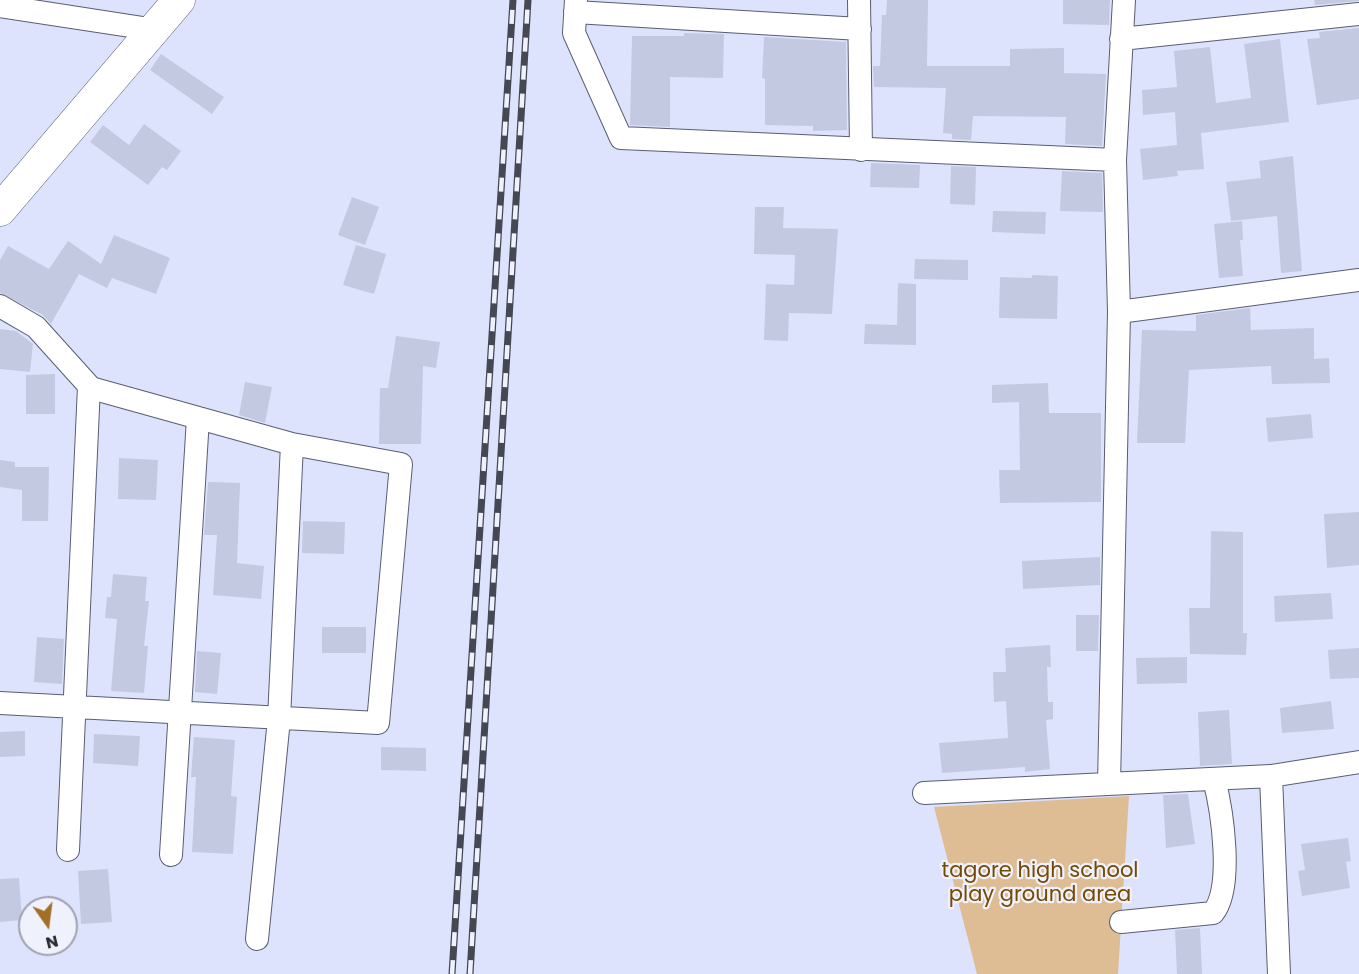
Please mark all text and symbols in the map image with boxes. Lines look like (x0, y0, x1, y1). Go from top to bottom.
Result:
park label: tagore high school play ground area (942, 859, 1138, 909)
north arrow (18, 896, 78, 956)
text: N (43, 929, 61, 955)

